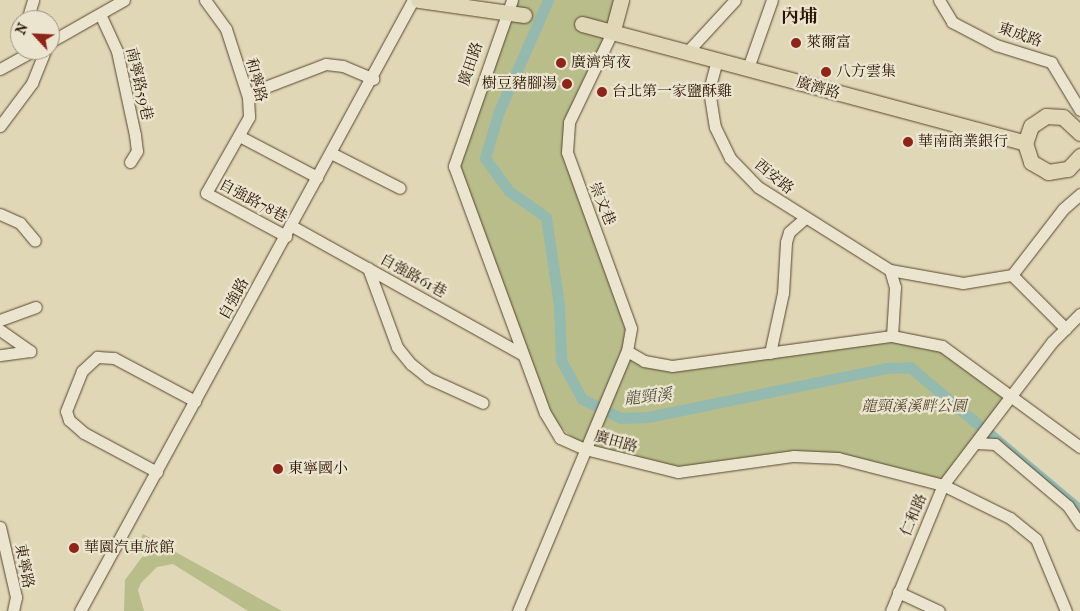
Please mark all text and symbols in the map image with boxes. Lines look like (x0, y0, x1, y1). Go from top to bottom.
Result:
district label: 內埔 (781, 6, 817, 28)
north arrow (10, 10, 60, 60)
street label: 東成路 (996, 19, 1044, 51)
text: N (12, 20, 32, 37)
place label: 萊爾富 (806, 34, 851, 52)
marker: 萊爾富 (790, 37, 802, 49)
street label: 廣田路 (455, 40, 487, 88)
street label: 南寧路59巷 (122, 46, 156, 122)
place label: 廣濟宵夜 (571, 54, 631, 72)
street label: 和寧路 (242, 56, 270, 104)
marker: 廣濟宵夜 (555, 57, 567, 69)
place label: 八方雲集 (836, 63, 896, 81)
marker: 八方雲集 (820, 66, 832, 78)
street label: 廣濟路 (794, 73, 842, 103)
place label: 樹豆豬腳湯 (482, 75, 557, 93)
marker: 樹豆豬腳湯 (561, 78, 573, 90)
place label: 台北第一家鹽酥雞 (612, 83, 732, 101)
marker: 台北第一家鹽酥雞 (596, 86, 608, 98)
place label: 華南商業銀行 (918, 133, 1008, 151)
marker: 華南商業銀行 (902, 136, 914, 148)
street label: 西安路 (751, 156, 797, 198)
street label: 自強路78巷 (216, 176, 290, 226)
street label: 崇文巷 (585, 180, 619, 228)
street label: 自強路61巷 (377, 250, 449, 302)
street label: 自強路 (215, 275, 253, 323)
water label: 龍頸溪 (623, 385, 673, 409)
park label: 龍頸溪溪畔公園 (862, 398, 966, 416)
street label: 廣田路 (592, 427, 640, 457)
place label: 東寧國小 (288, 460, 348, 478)
marker: 東寧國小 (272, 463, 284, 475)
street label: 仁和路 (897, 491, 931, 539)
place label: 華園汽車旅館 (84, 539, 174, 557)
street label: 東寧路 (11, 542, 37, 590)
marker: 華園汽車旅館 (68, 542, 80, 554)

